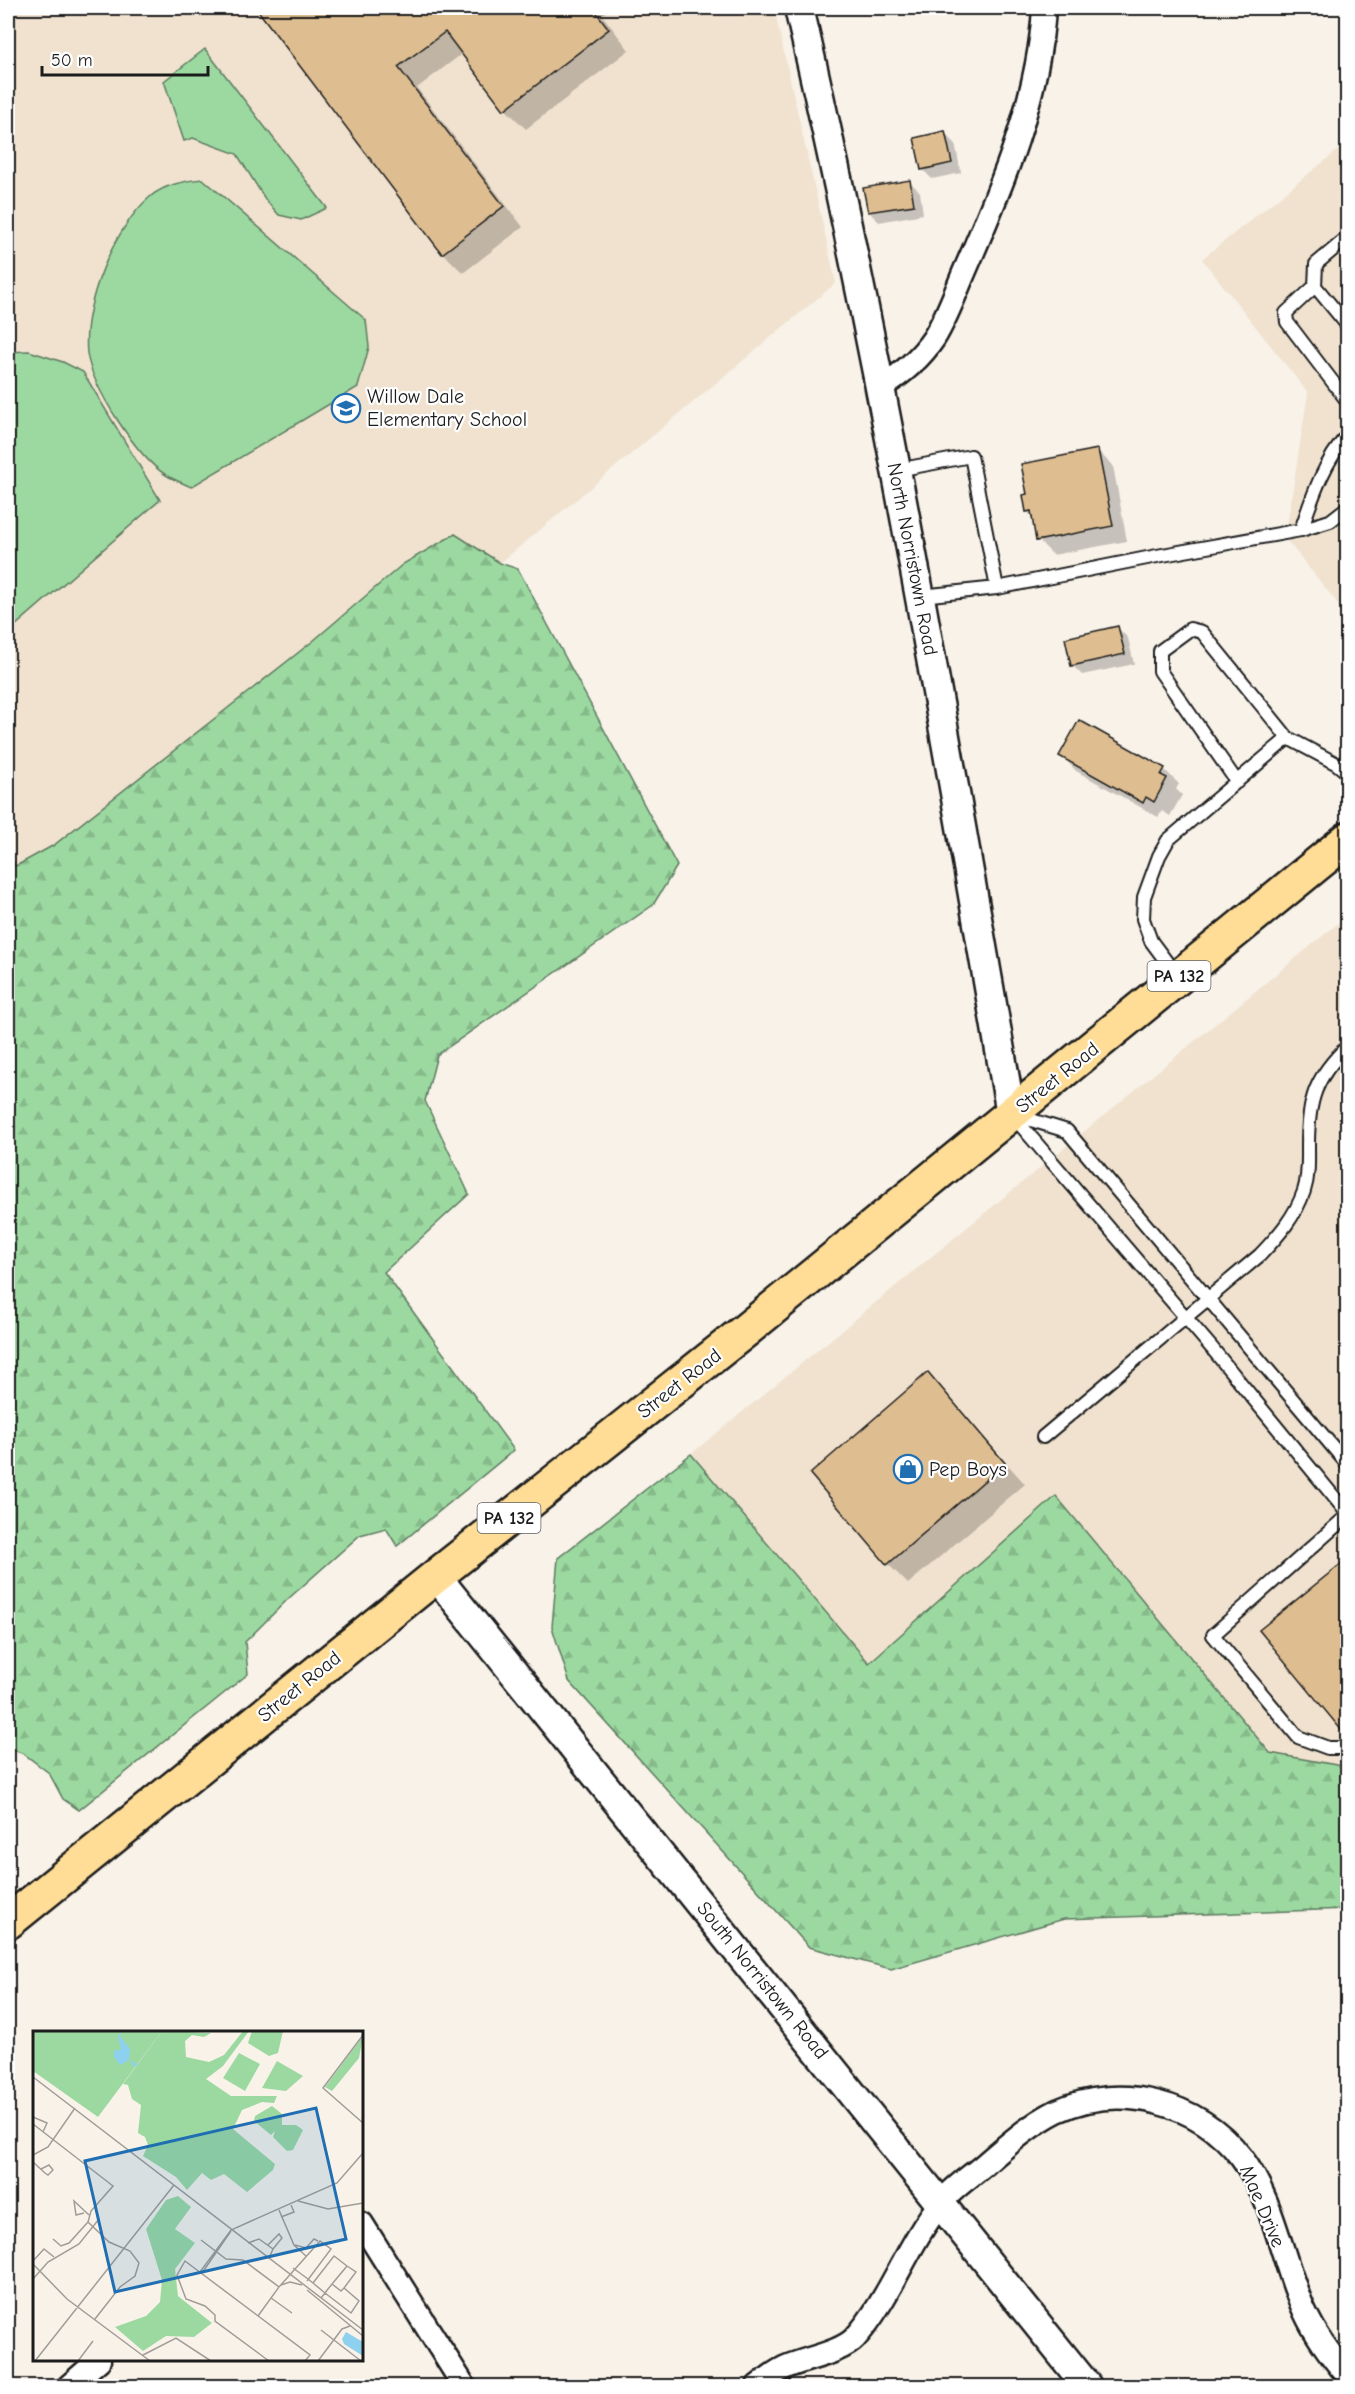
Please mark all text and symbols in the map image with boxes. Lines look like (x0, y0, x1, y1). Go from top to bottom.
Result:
scale bar (42, 39, 208, 77)
text: 50 m (51, 50, 93, 71)
place label: Willow Dale Elementary School (367, 385, 527, 431)
school or university icon: Willow Dale Elementary School (330, 392, 362, 424)
street label: North Norristown Road (883, 461, 942, 657)
road number: PA 132 (1148, 961, 1210, 991)
street label: Street Road (1011, 1037, 1103, 1118)
street label: Street Road (633, 1344, 726, 1423)
shop icon: Pep Boys (892, 1453, 924, 1485)
place label: Pep Boys (929, 1458, 1007, 1481)
road number: PA 132 (478, 1503, 540, 1533)
street label: Street Road (253, 1646, 345, 1727)
street label: South Norristown Road (692, 1897, 833, 2064)
inset map (33, 2031, 363, 2361)
street label: Mae Drive (1235, 2162, 1290, 2251)

